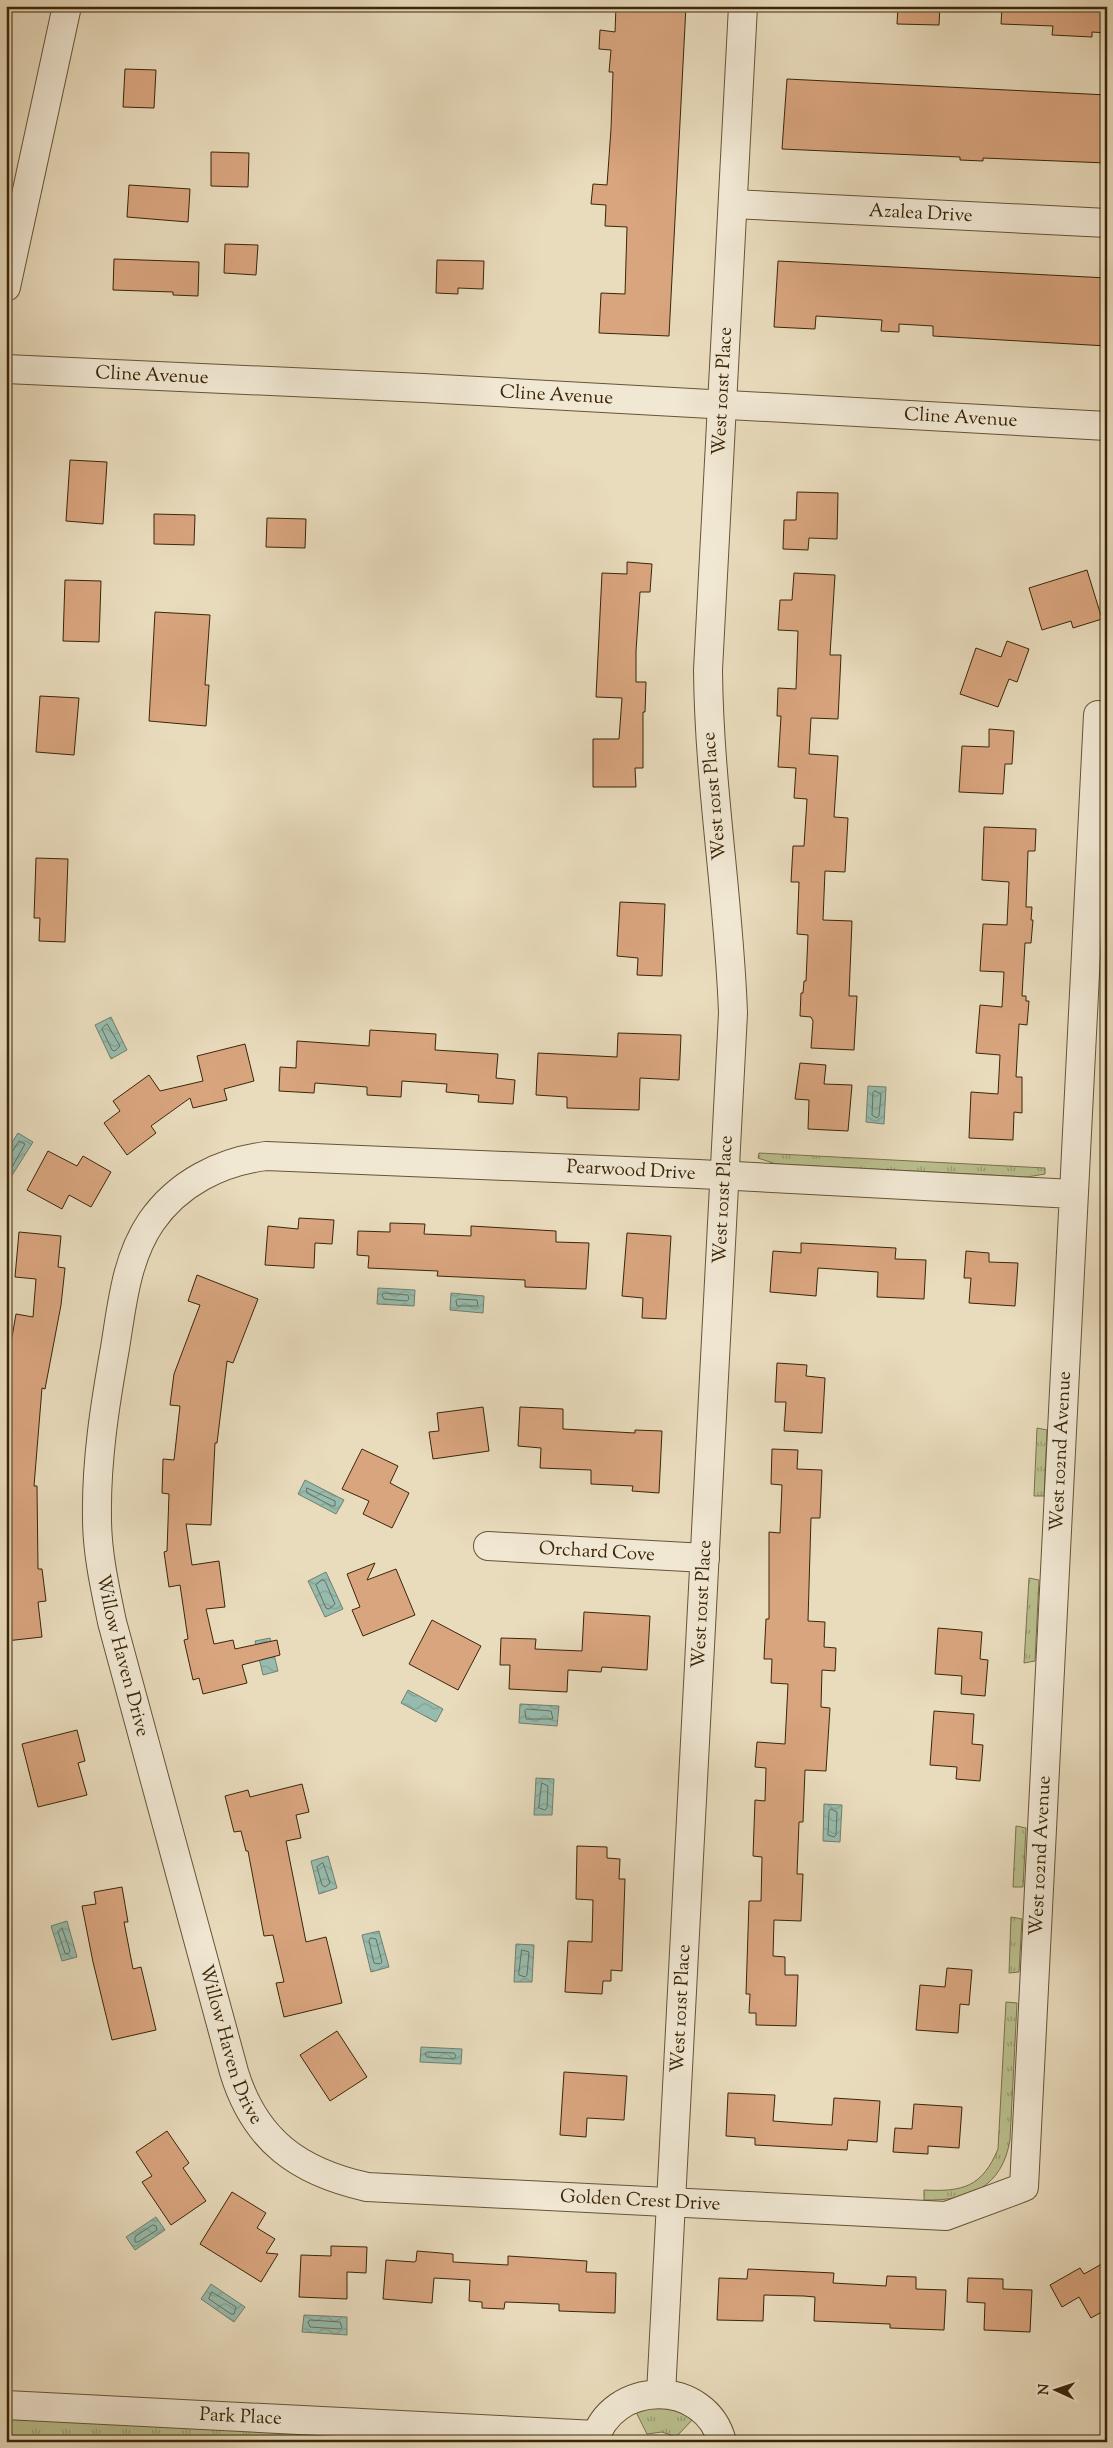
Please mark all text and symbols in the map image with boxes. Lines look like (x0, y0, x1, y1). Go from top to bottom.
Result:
street label: Azalea Drive (868, 197, 974, 230)
street label: West 101st Place (706, 326, 740, 456)
street label: Cline Avenue (95, 360, 209, 392)
street label: Cline Avenue (499, 379, 614, 412)
street label: Cline Avenue (903, 401, 1018, 435)
street label: West 101st Place (696, 731, 734, 861)
street label: West 101st Place (706, 1134, 740, 1265)
street label: Pearwood Drive (566, 1154, 696, 1188)
street label: West 102nd Avenue (1043, 1370, 1079, 1532)
street label: Orchard Cove (538, 1535, 656, 1569)
street label: West 101st Place (685, 1539, 719, 1669)
street label: Willow Haven Drive (89, 1572, 156, 1740)
street label: West 102nd Avenue (1023, 1775, 1058, 1937)
street label: West 101st Place (664, 1943, 698, 2074)
street label: Willow Haven Drive (192, 1962, 269, 2130)
street label: Golden Crest Drive (559, 2183, 721, 2218)
north arrow (1030, 2366, 1080, 2416)
text: N (1035, 2383, 1055, 2396)
street label: Park Place (199, 2401, 283, 2433)

